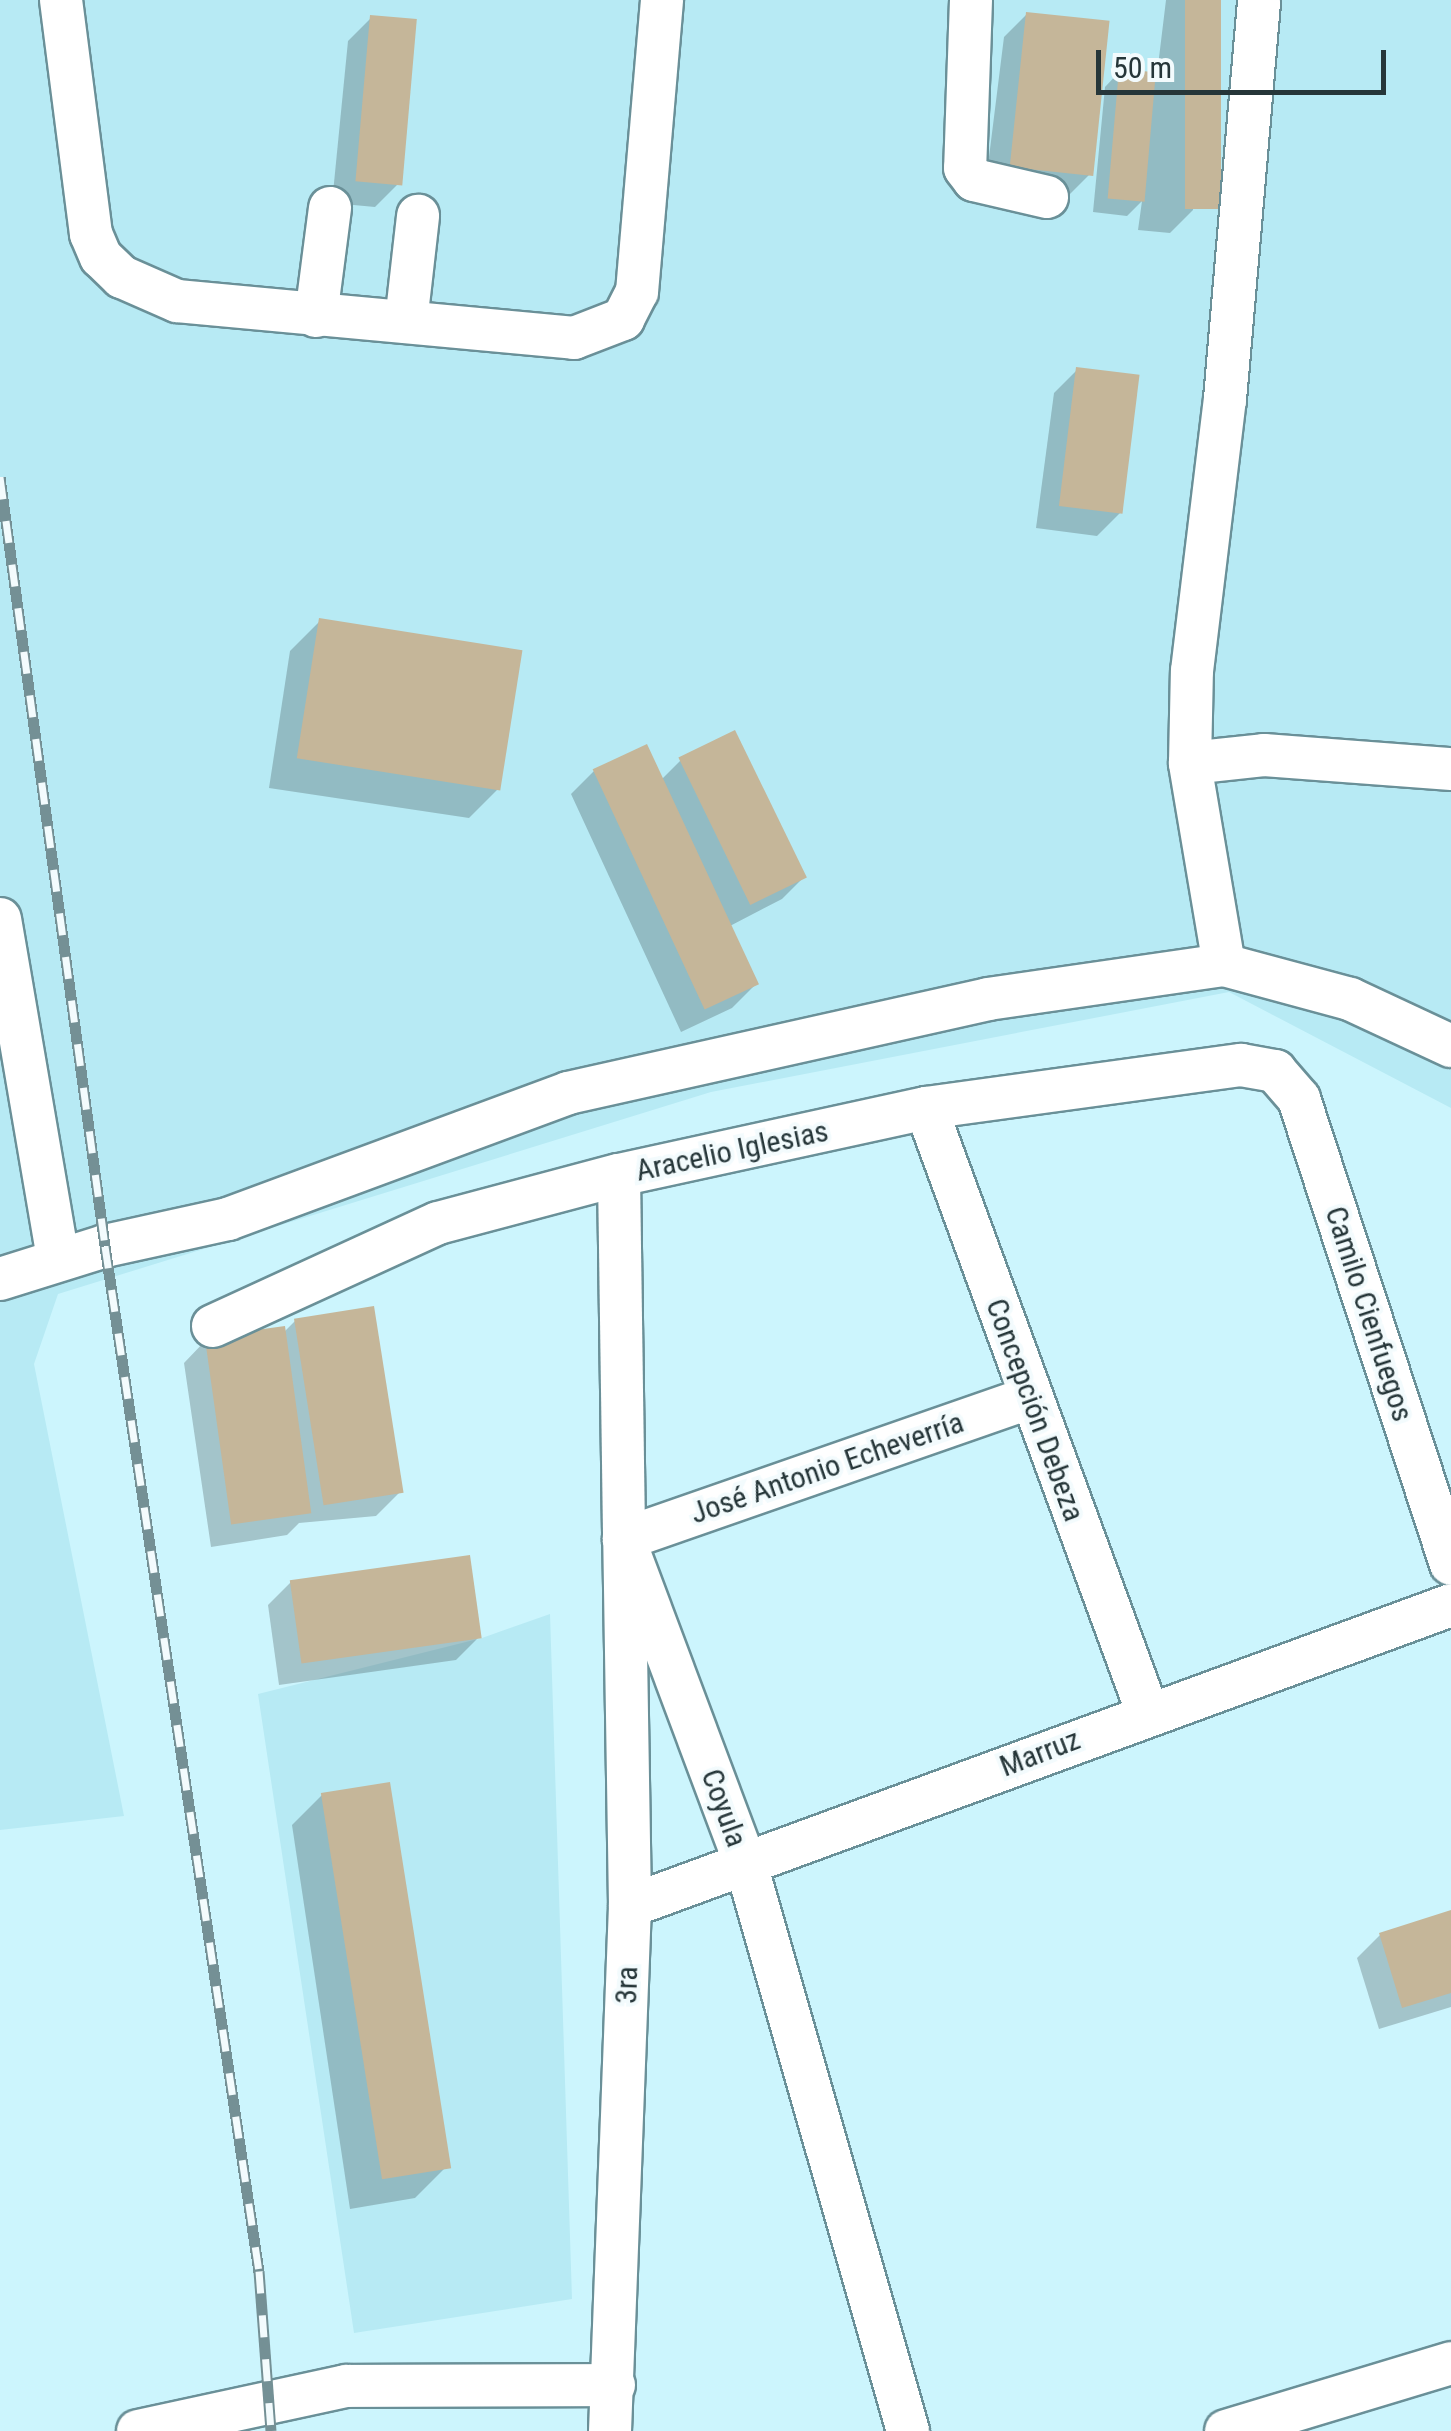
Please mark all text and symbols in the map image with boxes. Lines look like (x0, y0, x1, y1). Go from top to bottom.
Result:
scale bar (1101, 30, 1391, 92)
text: 50 m (1113, 50, 1172, 85)
street label: Aracelio Iglesias (633, 1113, 831, 1189)
street label: Camilo Cienfuegos (1317, 1202, 1421, 1426)
street label: Concepción Debeza (978, 1294, 1092, 1526)
street label: José Antonio Echeverría (686, 1404, 968, 1532)
street label: Marruz (995, 1721, 1085, 1785)
street label: Coyula (693, 1764, 755, 1852)
street label: 3ra (608, 1966, 646, 2004)

